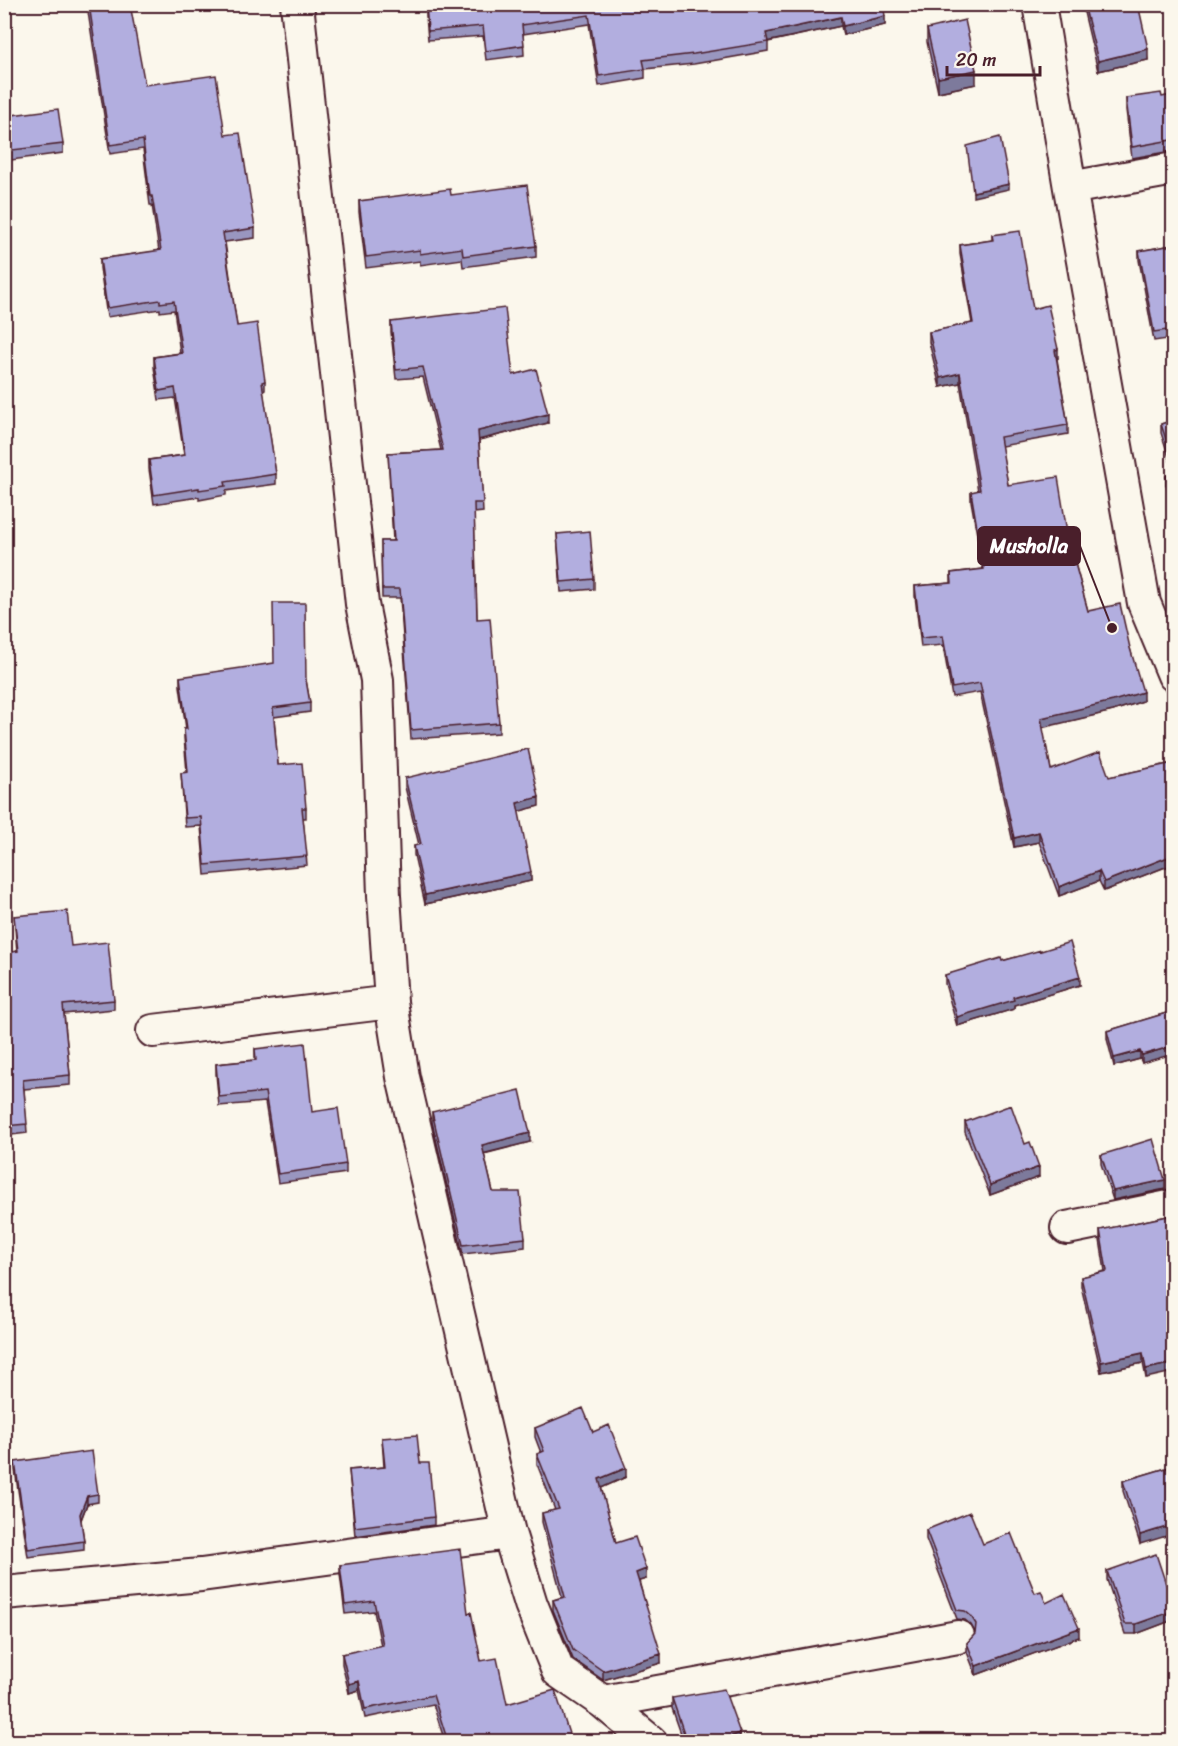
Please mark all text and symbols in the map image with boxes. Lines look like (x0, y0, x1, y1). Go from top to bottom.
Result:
scale bar (947, 39, 1040, 77)
text: 20 m (956, 44, 996, 76)
callout: Musholla (978, 527, 1080, 565)
text: Musholla (989, 529, 1069, 564)

